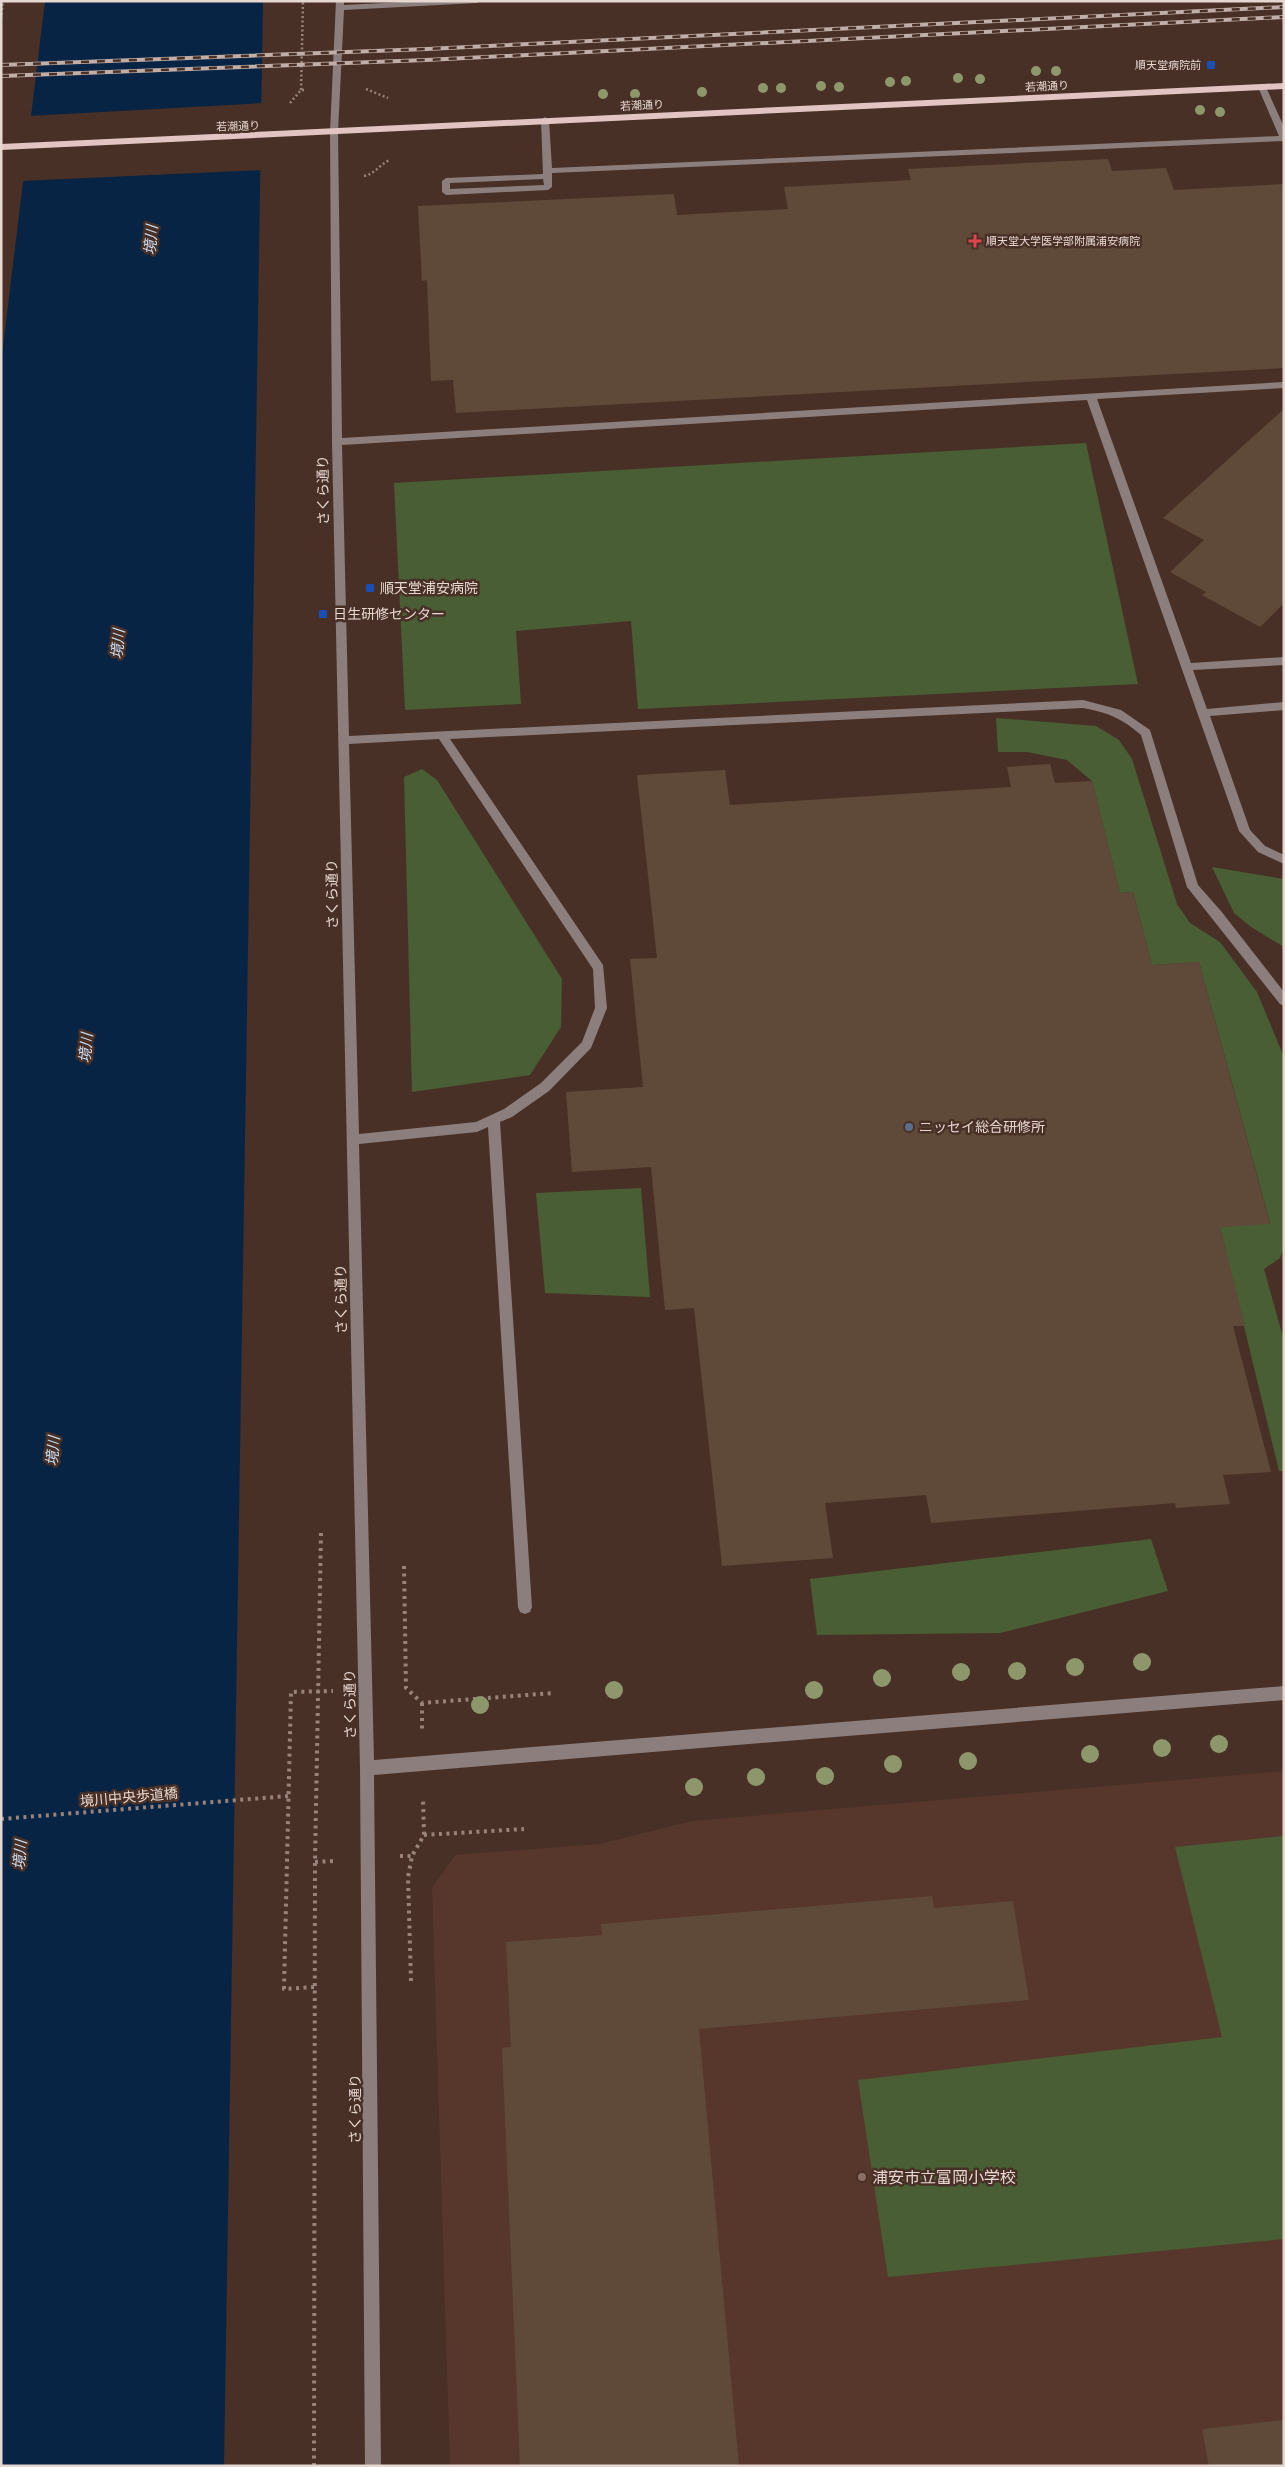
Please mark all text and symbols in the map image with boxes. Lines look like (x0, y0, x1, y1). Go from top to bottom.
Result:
place label: 順天堂病院前 (1135, 59, 1201, 72)
marker: 順天堂病院前 (1205, 59, 1217, 71)
street label: 若潮通り (1025, 79, 1069, 94)
street label: 若潮通り (620, 98, 664, 113)
street label: 若潮通り (216, 119, 260, 134)
water label: 境川 (141, 222, 161, 256)
marker: 順天堂大学医学部附属浦安病院 (968, 234, 982, 248)
place label: 順天堂大学医学部附属浦安病院 (986, 235, 1140, 248)
street label: さくら通り (314, 455, 333, 525)
place label: 順天堂浦安病院 (380, 580, 478, 597)
marker: 順天堂浦安病院 (364, 582, 376, 594)
place label: 日生研修センター (333, 606, 445, 623)
marker: 日生研修センター (317, 608, 329, 620)
water label: 境川 (108, 626, 128, 660)
street label: さくら通り (323, 859, 342, 929)
water label: 境川 (76, 1030, 96, 1064)
place label: ニッセイ総合研修所 (919, 1119, 1045, 1136)
marker: ニッセイ総合研修所 (903, 1121, 915, 1133)
street label: さくら通り (332, 1264, 351, 1334)
water label: 境川 (43, 1433, 63, 1467)
street label: さくら通り (341, 1669, 360, 1739)
street label: 境川中央歩道橋 (79, 1785, 179, 1810)
water label: 境川 (10, 1837, 30, 1871)
street label: さくら通り (347, 2074, 364, 2144)
place label: 浦安市立富岡小学校 (872, 2168, 1016, 2187)
marker: 浦安市立富岡小学校 (856, 2171, 868, 2183)

